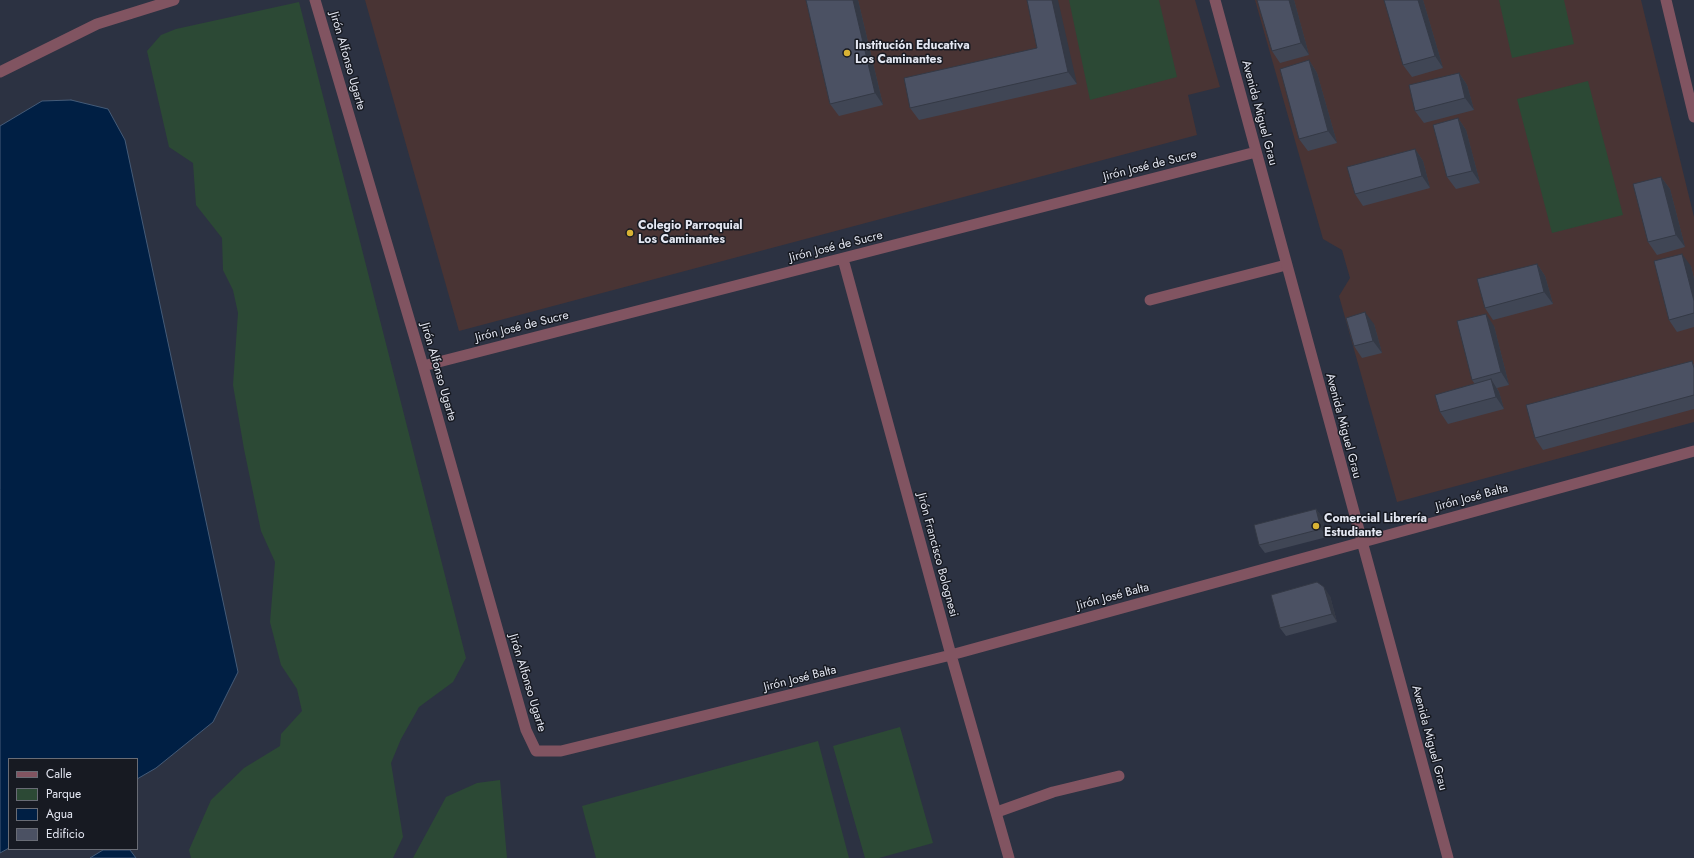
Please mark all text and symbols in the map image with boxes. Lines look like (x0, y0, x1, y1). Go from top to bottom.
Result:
street label: Jirón Alfonso Ugarte (326, 10, 368, 112)
place label: Institución Educativa Los Caminantes (855, 39, 970, 67)
marker: Institución Educativa Los Caminantes (842, 48, 852, 58)
street label: Avenida Miguel Grau (1238, 59, 1280, 167)
street label: Jirón José de Sucre (1102, 147, 1198, 185)
place label: Colegio Parroquial Los Caminantes (638, 219, 743, 247)
marker: Colegio Parroquial Los Caminantes (625, 228, 635, 238)
street label: Jirón José de Sucre (788, 228, 884, 266)
street label: Jirón José de Sucre (474, 308, 570, 346)
street label: Jirón Alfonso Ugarte (417, 321, 459, 423)
street label: Avenida Miguel Grau (1322, 372, 1364, 480)
street label: Jirón José Balta (1434, 481, 1510, 515)
street label: Jirón Francisco Bolognesi (914, 491, 960, 619)
place label: Comercial Librería Estudiante (1324, 512, 1427, 540)
marker: Comercial Librería Estudiante (1311, 521, 1321, 531)
street label: Jirón José Balta (1075, 580, 1151, 614)
street label: Jirón Alfonso Ugarte (505, 632, 549, 734)
street label: Jirón José Balta (762, 663, 838, 695)
street label: Avenida Miguel Grau (1408, 684, 1450, 792)
legend (8, 758, 138, 850)
text: Calle (46, 765, 72, 783)
text: Parque (46, 785, 81, 803)
text: Agua (46, 805, 73, 823)
text: Edificio (46, 825, 85, 843)

